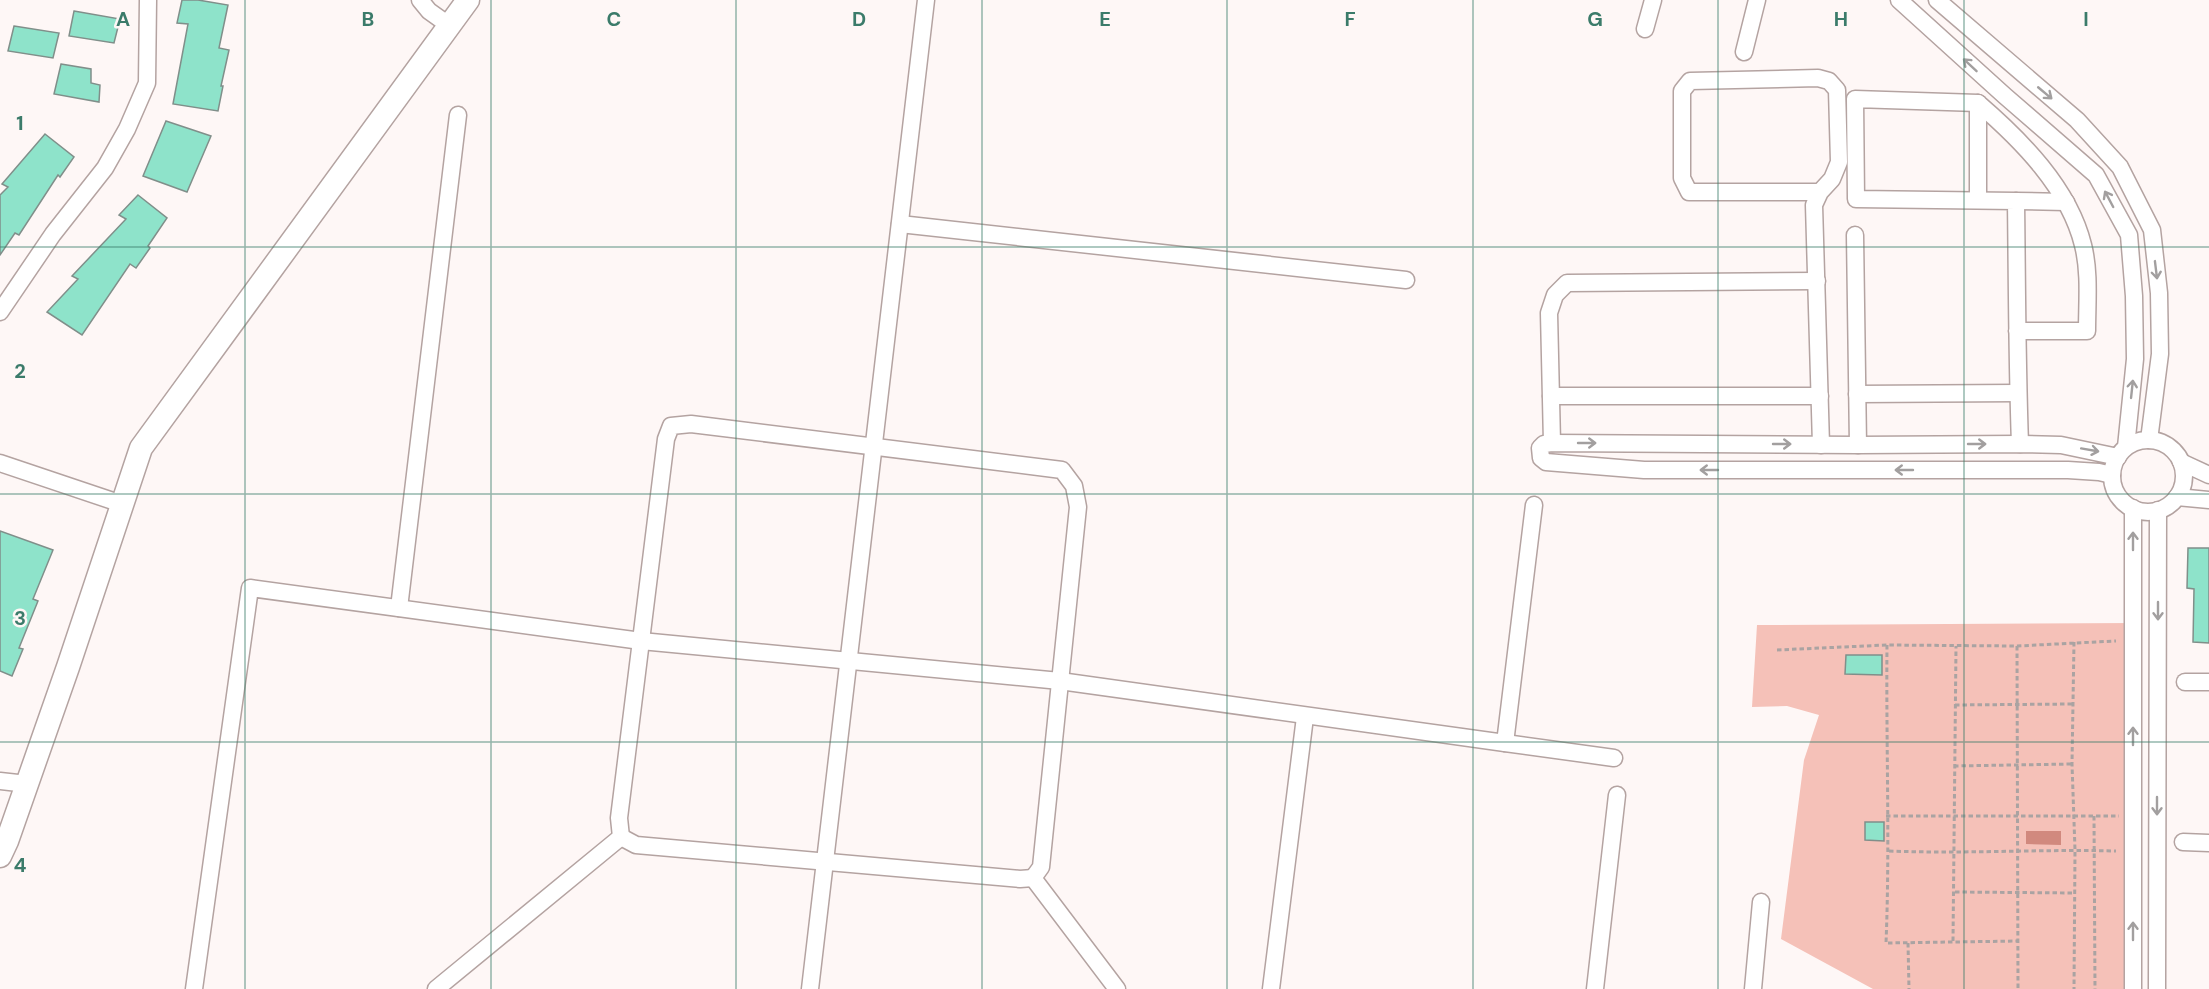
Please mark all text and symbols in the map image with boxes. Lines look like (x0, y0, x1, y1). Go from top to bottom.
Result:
text: A (116, 6, 130, 32)
text: B (362, 6, 374, 32)
text: C (607, 6, 621, 32)
text: D (852, 6, 866, 32)
text: E (1099, 6, 1111, 32)
text: F (1344, 6, 1356, 32)
text: G (1587, 6, 1603, 32)
text: H (1834, 6, 1848, 32)
text: I (2083, 6, 2089, 32)
one-way arrow (1963, 58, 1978, 72)
one-way arrow (2037, 86, 2052, 100)
text: 1 (16, 110, 24, 136)
one-way arrow (2103, 191, 2114, 209)
one-way arrow (2151, 259, 2162, 279)
text: 2 (14, 358, 26, 384)
one-way arrow (2127, 380, 2138, 400)
one-way arrow (1576, 437, 1596, 449)
one-way arrow (1966, 438, 1986, 450)
one-way arrow (1771, 439, 1791, 450)
one-way arrow (2080, 445, 2099, 456)
one-way arrow (1700, 464, 1720, 476)
one-way arrow (1895, 464, 1915, 476)
one-way arrow (2127, 531, 2139, 551)
one-way arrow (2152, 600, 2164, 620)
text: 3 (14, 605, 26, 631)
one-way arrow (2127, 726, 2139, 746)
one-way arrow (2151, 795, 2163, 815)
text: 4 (14, 852, 27, 878)
one-way arrow (2127, 921, 2139, 941)

